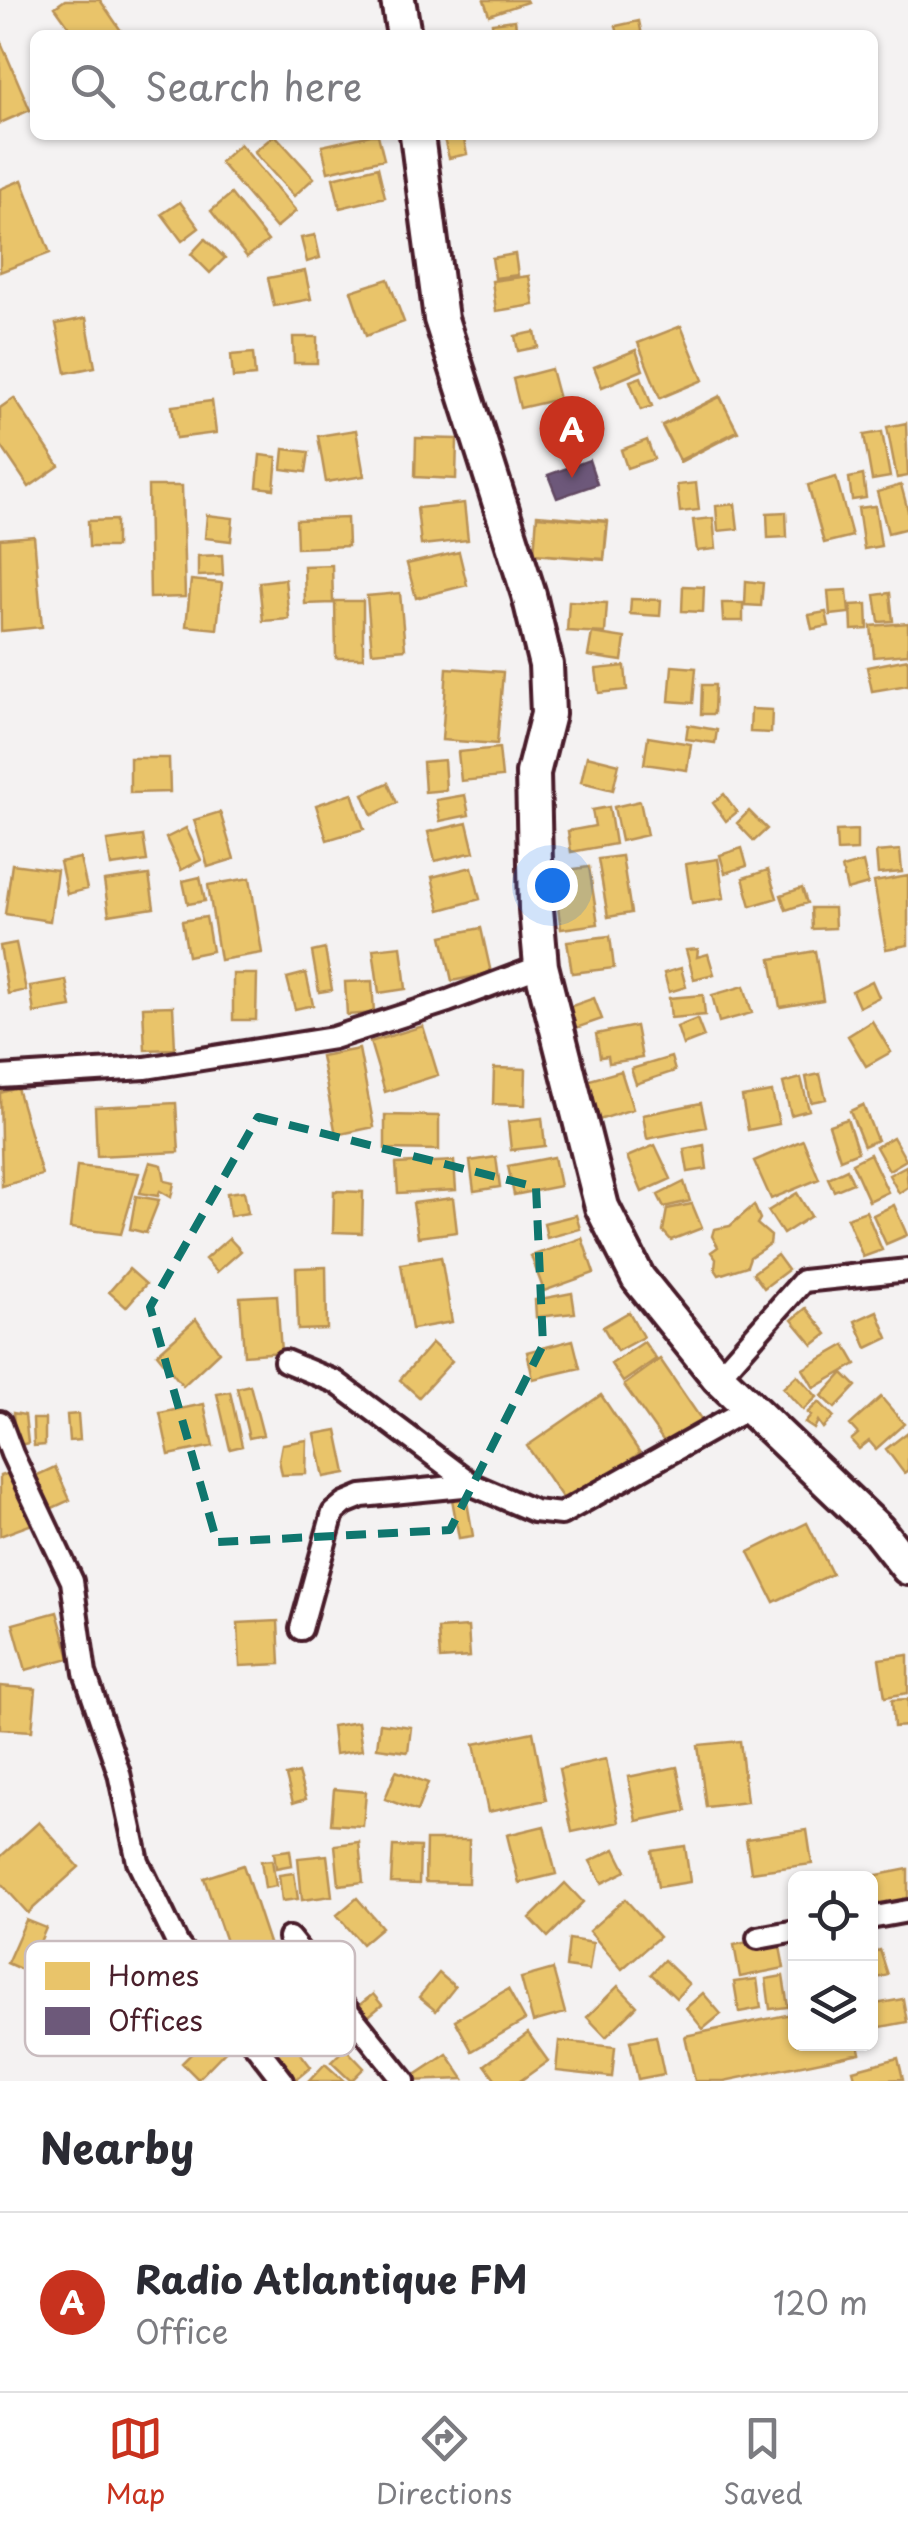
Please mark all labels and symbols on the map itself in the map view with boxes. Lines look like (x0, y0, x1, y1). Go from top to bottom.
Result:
pin: A (540, 396, 604, 478)
your location (527, 860, 578, 911)
legend (25, 1941, 355, 2056)
text: Homes (108, 1953, 199, 1996)
text: Offices (108, 1998, 203, 2041)

